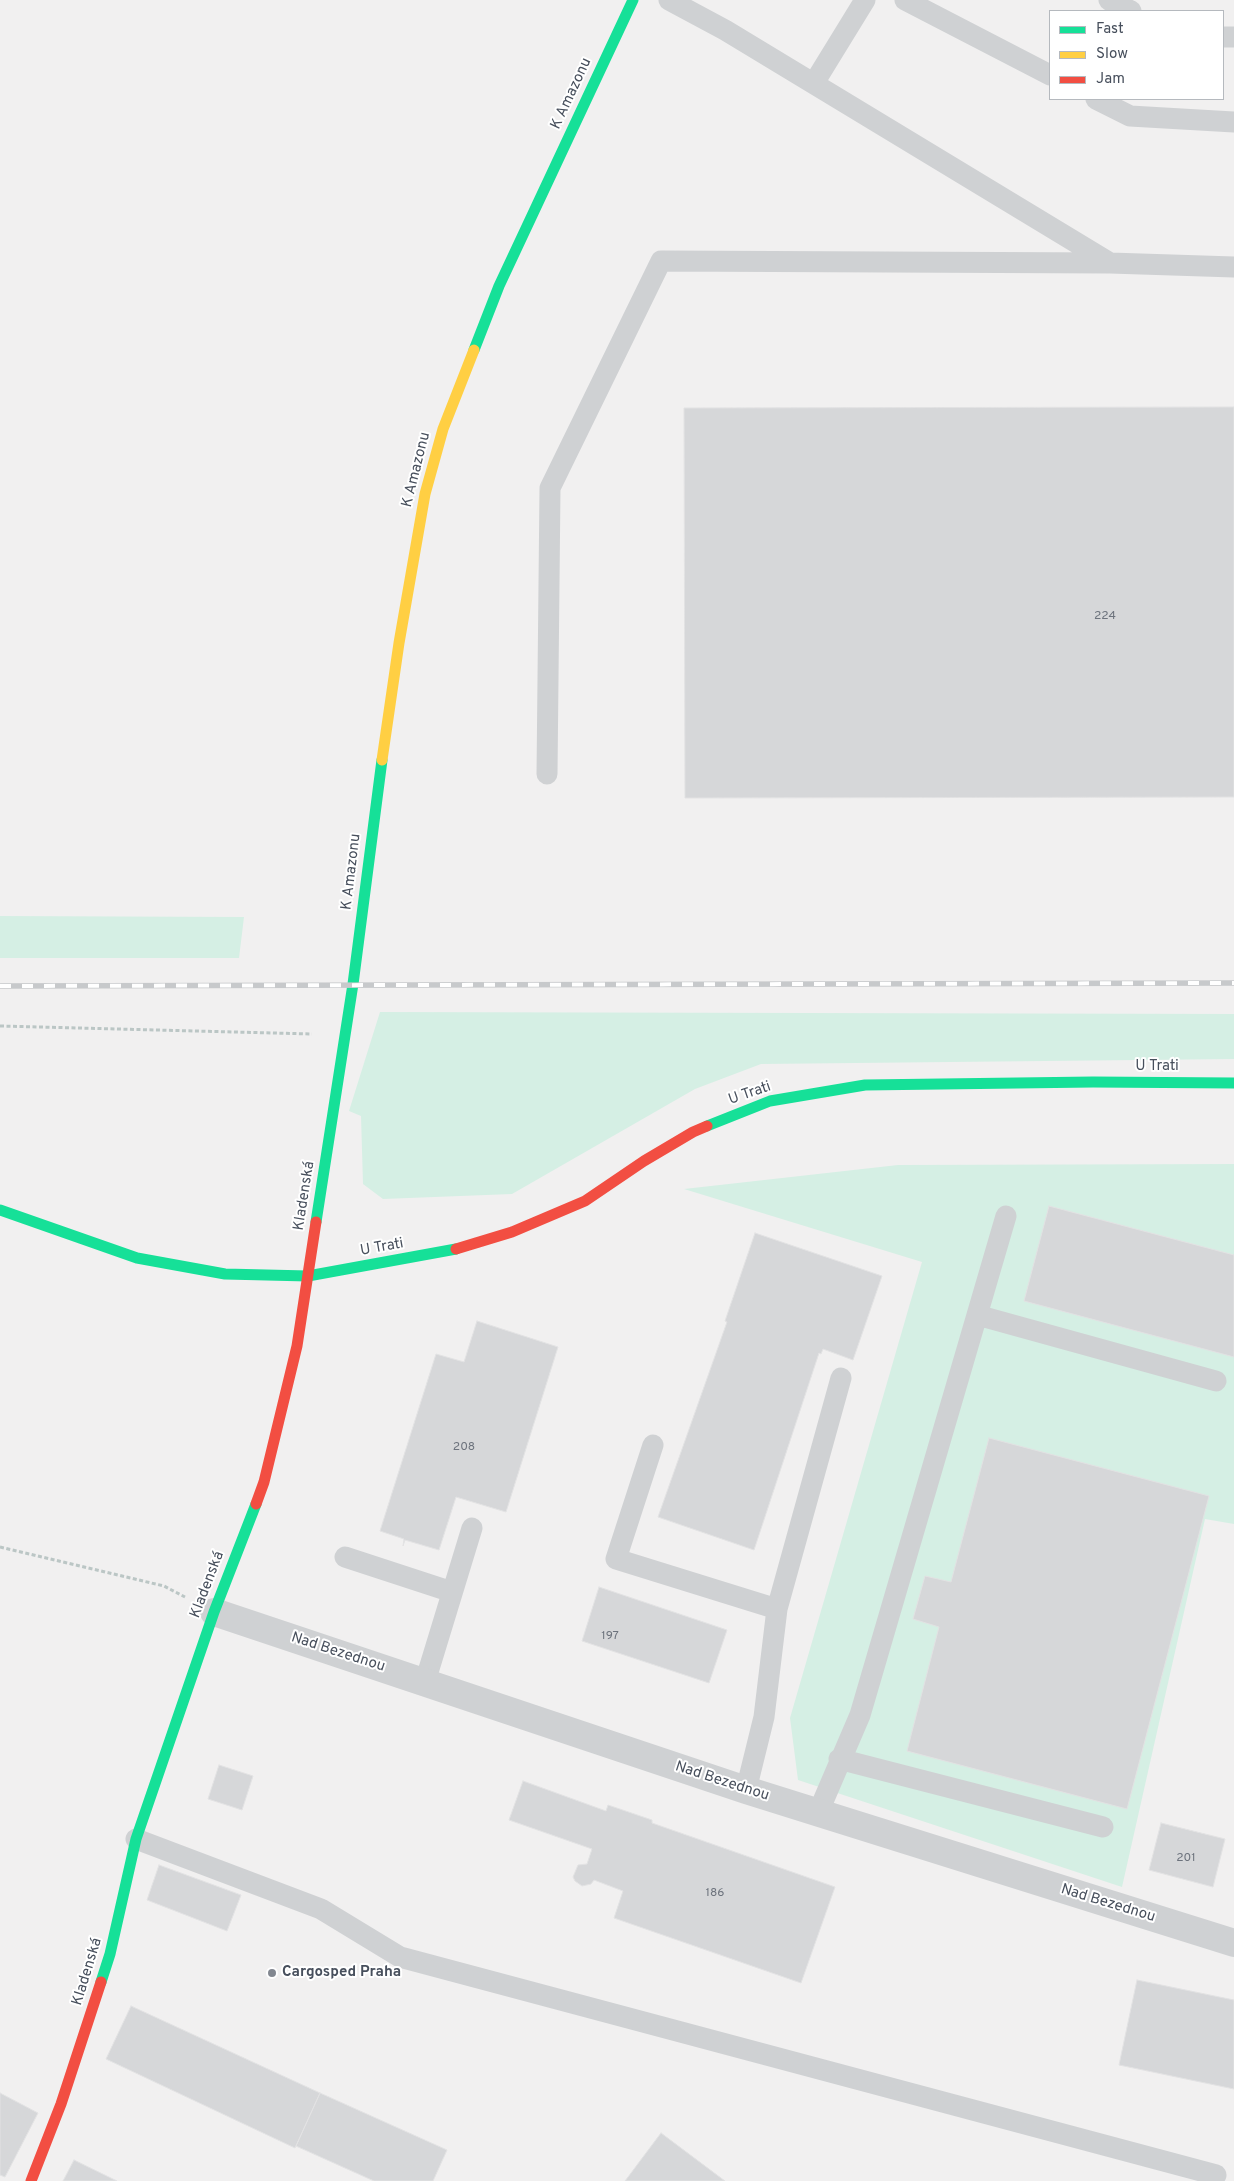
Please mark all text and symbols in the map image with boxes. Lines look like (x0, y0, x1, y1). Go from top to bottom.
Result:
legend (1049, 10, 1224, 100)
text: Fast (1096, 20, 1124, 39)
text: Slow (1096, 45, 1128, 64)
street label: K Amazonu (548, 55, 596, 133)
text: Jam (1096, 70, 1125, 89)
street label: K Amazonu (399, 431, 435, 509)
house number: 224 (1094, 610, 1116, 624)
street label: K Amazonu (338, 833, 366, 911)
street label: U Trati (1135, 1058, 1179, 1076)
street label: U Trati (726, 1078, 774, 1110)
street label: Kladenská (291, 1160, 319, 1232)
street label: U Trati (359, 1235, 405, 1261)
house number: 208 (453, 1441, 475, 1455)
street label: Kladenská (187, 1549, 229, 1621)
street label: Nad Bezednou (289, 1629, 387, 1677)
house number: 197 (601, 1630, 619, 1644)
street label: Nad Bezednou (673, 1758, 771, 1806)
house number: 201 (1176, 1852, 1196, 1866)
street label: Nad Bezednou (1059, 1881, 1157, 1927)
house number: 186 (706, 1887, 724, 1901)
street label: Kladenská (69, 1936, 107, 2008)
place label: Cargosped Praha (282, 1964, 401, 1982)
marker: Cargosped Praha (266, 1967, 278, 1979)

